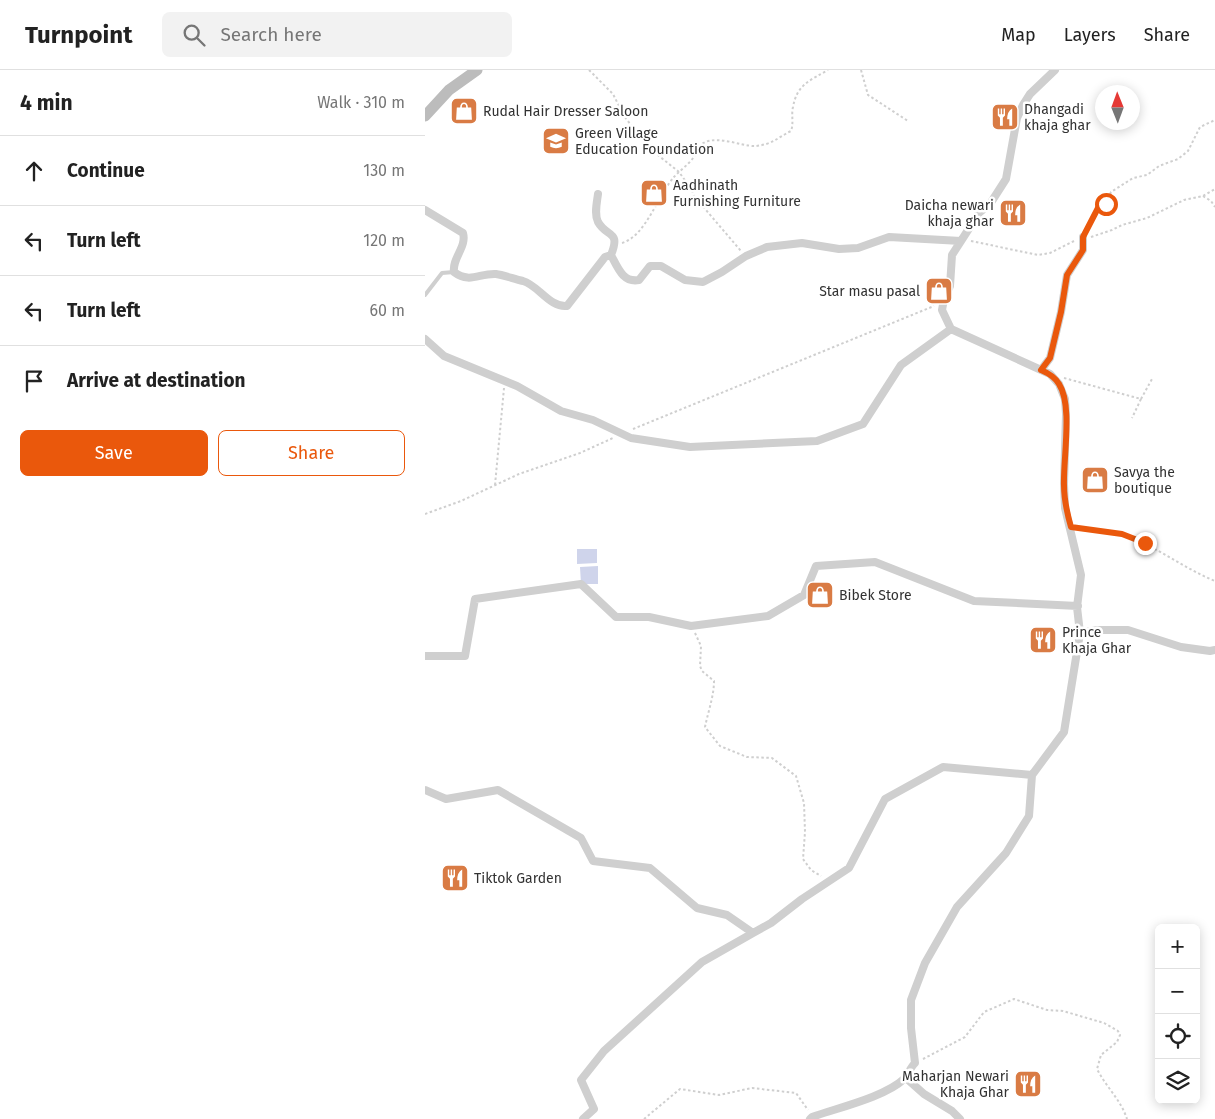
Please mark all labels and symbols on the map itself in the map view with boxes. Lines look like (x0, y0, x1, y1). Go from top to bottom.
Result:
north arrow (1095, 85, 1140, 130)
shop icon: Rudal Hair Dresser Saloon (449, 96, 479, 126)
place label: Dhangadi khaja ghar (1024, 101, 1091, 134)
restaurant icon: Dhangadi khaja ghar (990, 102, 1020, 132)
place label: Rudal Hair Dresser Saloon (483, 103, 648, 120)
place label: Green Village Education Foundation (575, 125, 714, 158)
school or university icon: Green Village Education Foundation (541, 126, 571, 156)
place label: Aadhinath Furnishing Furniture (673, 177, 801, 210)
shop icon: Aadhinath Furnishing Furniture (639, 178, 669, 208)
route start (1095, 193, 1118, 216)
place label: Daicha newari khaja ghar (905, 197, 995, 230)
restaurant icon: Daicha newari khaja ghar (998, 198, 1028, 228)
shop icon: Star masu pasal (924, 276, 954, 306)
place label: Star masu pasal (819, 283, 920, 300)
place label: Savya the boutique (1114, 464, 1175, 497)
shop icon: Savya the boutique (1080, 465, 1110, 495)
route end (1134, 532, 1157, 555)
shop icon: Bibek Store (805, 580, 835, 610)
place label: Bibek Store (839, 587, 912, 604)
place label: Prince Khaja Ghar (1062, 624, 1132, 657)
restaurant icon: Prince Khaja Ghar (1028, 625, 1058, 655)
restaurant icon: Tiktok Garden (440, 863, 470, 893)
place label: Tiktok Garden (474, 870, 562, 887)
place label: Maharjan Newari Khaja Ghar (902, 1068, 1010, 1101)
restaurant icon: Maharjan Newari Khaja Ghar (1013, 1069, 1043, 1099)

